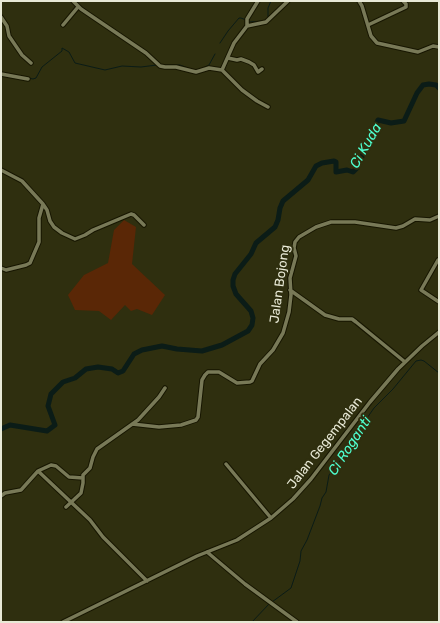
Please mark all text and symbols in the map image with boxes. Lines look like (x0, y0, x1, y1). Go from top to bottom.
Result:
water label: Ci Kuda (346, 121, 386, 171)
street label: Jalan Bojong (267, 244, 293, 324)
street label: Jalan Gegempalan (284, 394, 366, 492)
water label: Ci Roganti (325, 413, 375, 479)

